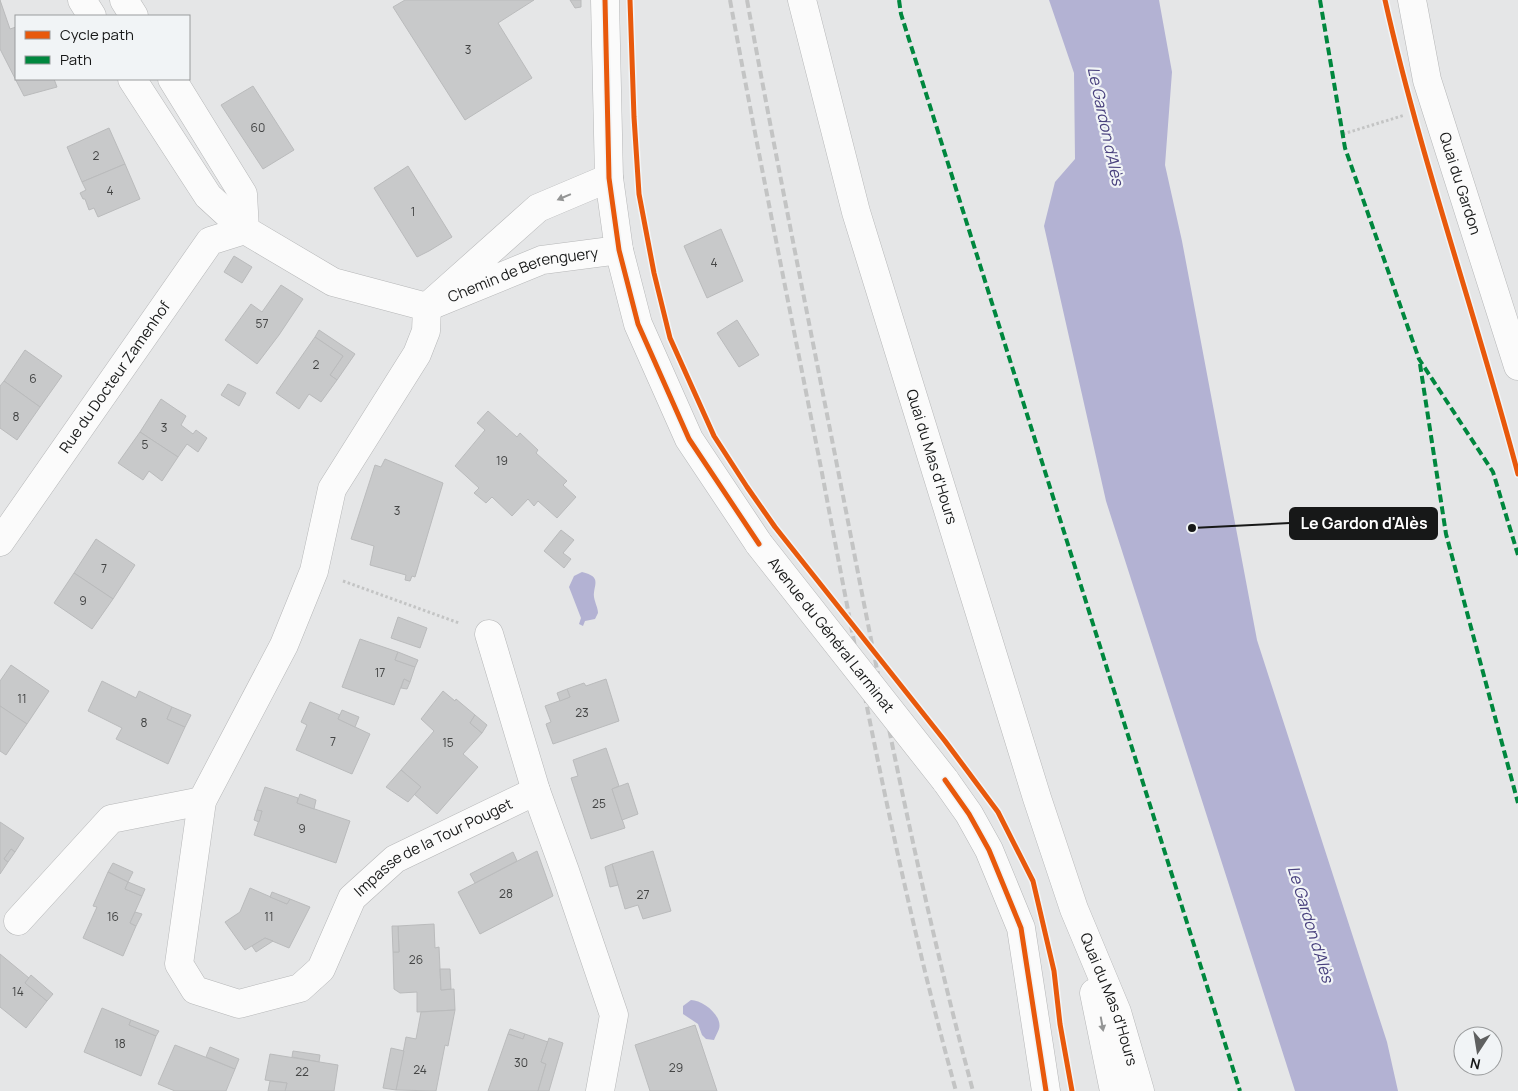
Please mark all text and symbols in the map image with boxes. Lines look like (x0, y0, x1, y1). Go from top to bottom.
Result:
legend (15, 15, 190, 80)
text: Cycle path (60, 24, 134, 45)
house number: 3 (465, 41, 471, 58)
text: Path (60, 49, 92, 70)
water label: Le Gardon d'Alès (1083, 65, 1130, 189)
house number: 60 (251, 119, 265, 136)
street label: Quai du Gardon (1434, 129, 1487, 237)
house number: 2 (93, 147, 100, 164)
house number: 4 (106, 182, 114, 199)
one-way arrow (557, 193, 571, 201)
house number: 1 (411, 203, 415, 220)
street label: Chemin de Berenguery (444, 242, 600, 307)
house number: 4 (710, 254, 718, 271)
street label: Rue du Docteur Zamenhof (54, 296, 175, 457)
house number: 57 (256, 315, 268, 332)
house number: 2 (313, 356, 320, 373)
house number: 6 (29, 370, 37, 387)
street label: Quai du Mas d'Hours (901, 386, 963, 527)
house number: 8 (13, 408, 20, 425)
house number: 3 (161, 419, 167, 436)
house number: 5 (142, 436, 149, 453)
house number: 19 (496, 452, 508, 469)
house number: 3 (394, 502, 400, 519)
callout: Le Gardon d'Alès (1290, 508, 1437, 539)
text: Le Gardon d'Alès (1300, 512, 1428, 534)
street label: Avenue du Général Larminat (763, 553, 899, 717)
house number: 7 (101, 560, 107, 577)
house number: 9 (79, 592, 87, 609)
house number: 17 (375, 664, 385, 681)
house number: 11 (17, 690, 27, 707)
house number: 23 (575, 704, 589, 721)
house number: 8 (141, 714, 148, 731)
house number: 7 (330, 733, 336, 750)
house number: 15 (442, 734, 454, 751)
street label: Impasse de la Tour Pouget (349, 793, 516, 901)
house number: 25 (592, 795, 606, 812)
house number: 9 (298, 820, 306, 837)
water label: Le Gardon d'Alès (1283, 863, 1340, 986)
house number: 28 (499, 885, 513, 902)
house number: 27 (637, 886, 649, 903)
house number: 16 (107, 908, 119, 925)
house number: 11 (264, 908, 274, 925)
street label: Quai du Mas d'Hours (1075, 929, 1143, 1068)
house number: 26 (409, 951, 423, 968)
house number: 14 (12, 983, 24, 1000)
one-way arrow (1098, 1017, 1106, 1033)
north arrow (1453, 1026, 1503, 1076)
house number: 18 (114, 1035, 126, 1052)
house number: 30 (514, 1054, 528, 1071)
text: N (1468, 1054, 1482, 1075)
house number: 29 (669, 1059, 683, 1076)
house number: 24 (413, 1061, 427, 1078)
house number: 22 (295, 1063, 309, 1080)

